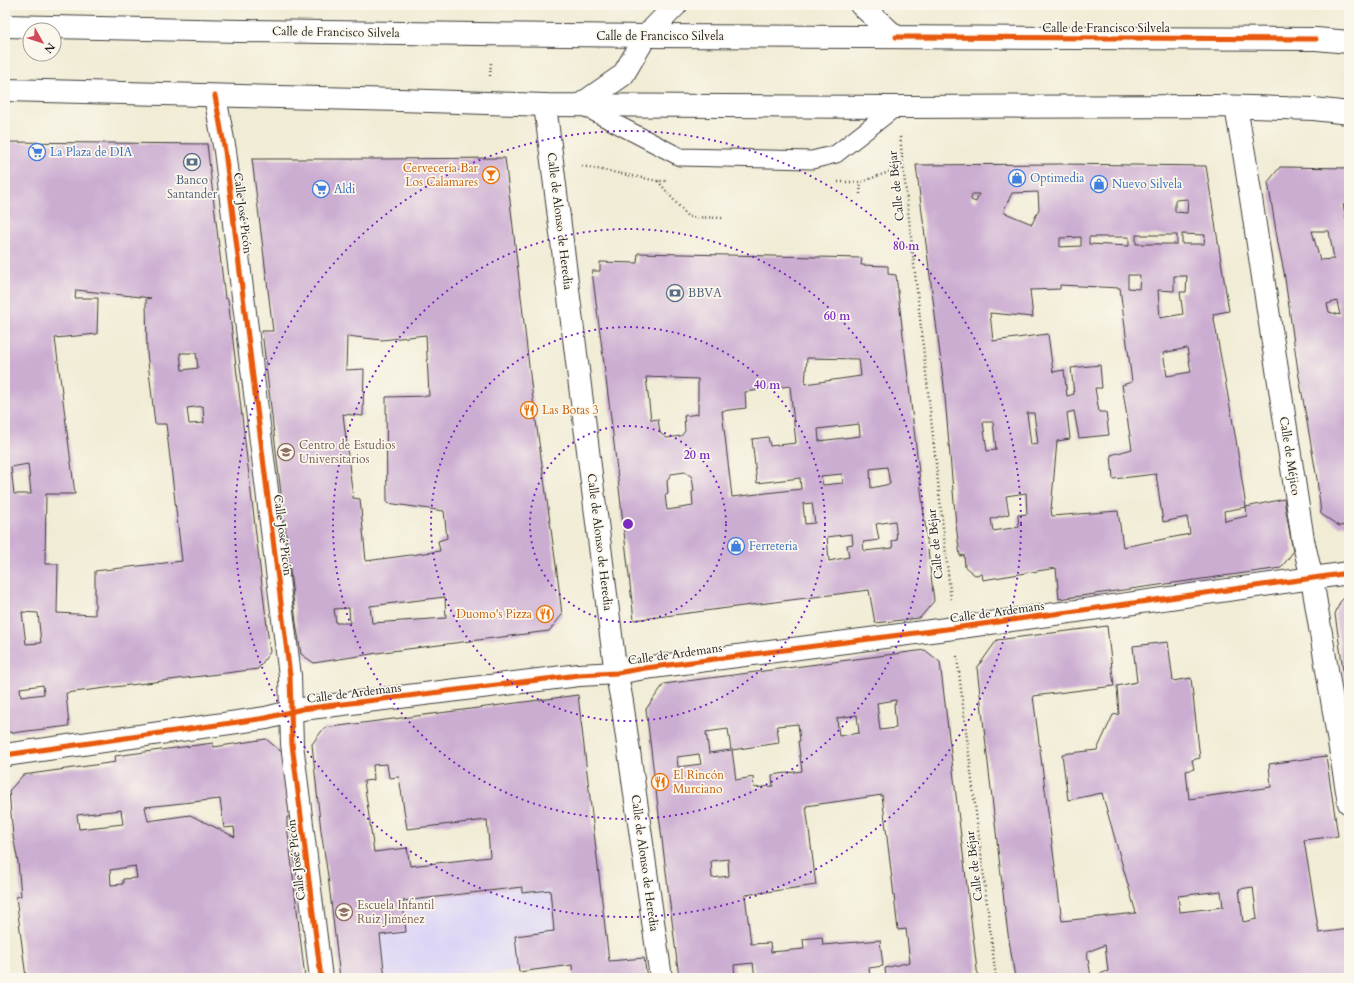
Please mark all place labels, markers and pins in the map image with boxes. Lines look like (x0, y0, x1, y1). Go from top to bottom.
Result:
supermarket icon: La Plaza de DIA (27, 142, 47, 162)
place label: La Plaza de DIA (50, 144, 133, 160)
bank icon: Banco Santander (182, 152, 202, 172)
place label: Cervecería Bar Los Calamares (403, 160, 479, 190)
bar icon: Cervecería Bar Los Calamares (481, 165, 501, 185)
shop icon: Optimedia (1007, 168, 1027, 188)
place label: Optimedia (1030, 170, 1085, 186)
place label: Banco Santander (167, 172, 218, 202)
shop icon: Nuevo Silvela (1089, 174, 1109, 194)
place label: Nuevo Silvela (1112, 176, 1183, 192)
supermarket icon: Aldi (311, 179, 331, 199)
place label: Aldi (334, 181, 356, 197)
bank icon: BBVA (665, 283, 685, 303)
place label: BBVA (688, 285, 722, 301)
restaurant icon: Las Botas 3 (519, 400, 539, 420)
place label: Las Botas 3 (542, 402, 599, 418)
place label: Centro de Estudios Universitarios (299, 437, 395, 467)
school or university icon: Centro de Estudios Universitarios (276, 442, 296, 462)
centre of rings (621, 517, 635, 531)
shop icon: Ferreteria (726, 536, 746, 556)
place label: Ferreteria (749, 538, 798, 554)
restaurant icon: Duomo's Pizza (535, 604, 555, 624)
place label: Duomo's Pizza (456, 606, 533, 622)
place label: El Rincón Murciano (673, 767, 724, 797)
restaurant icon: El Rincón Murciano (650, 772, 670, 792)
place label: Escuela Infantil Ruiz Jiménez (357, 897, 434, 927)
school or university icon: Escuela Infantil Ruiz Jiménez (334, 902, 354, 922)

